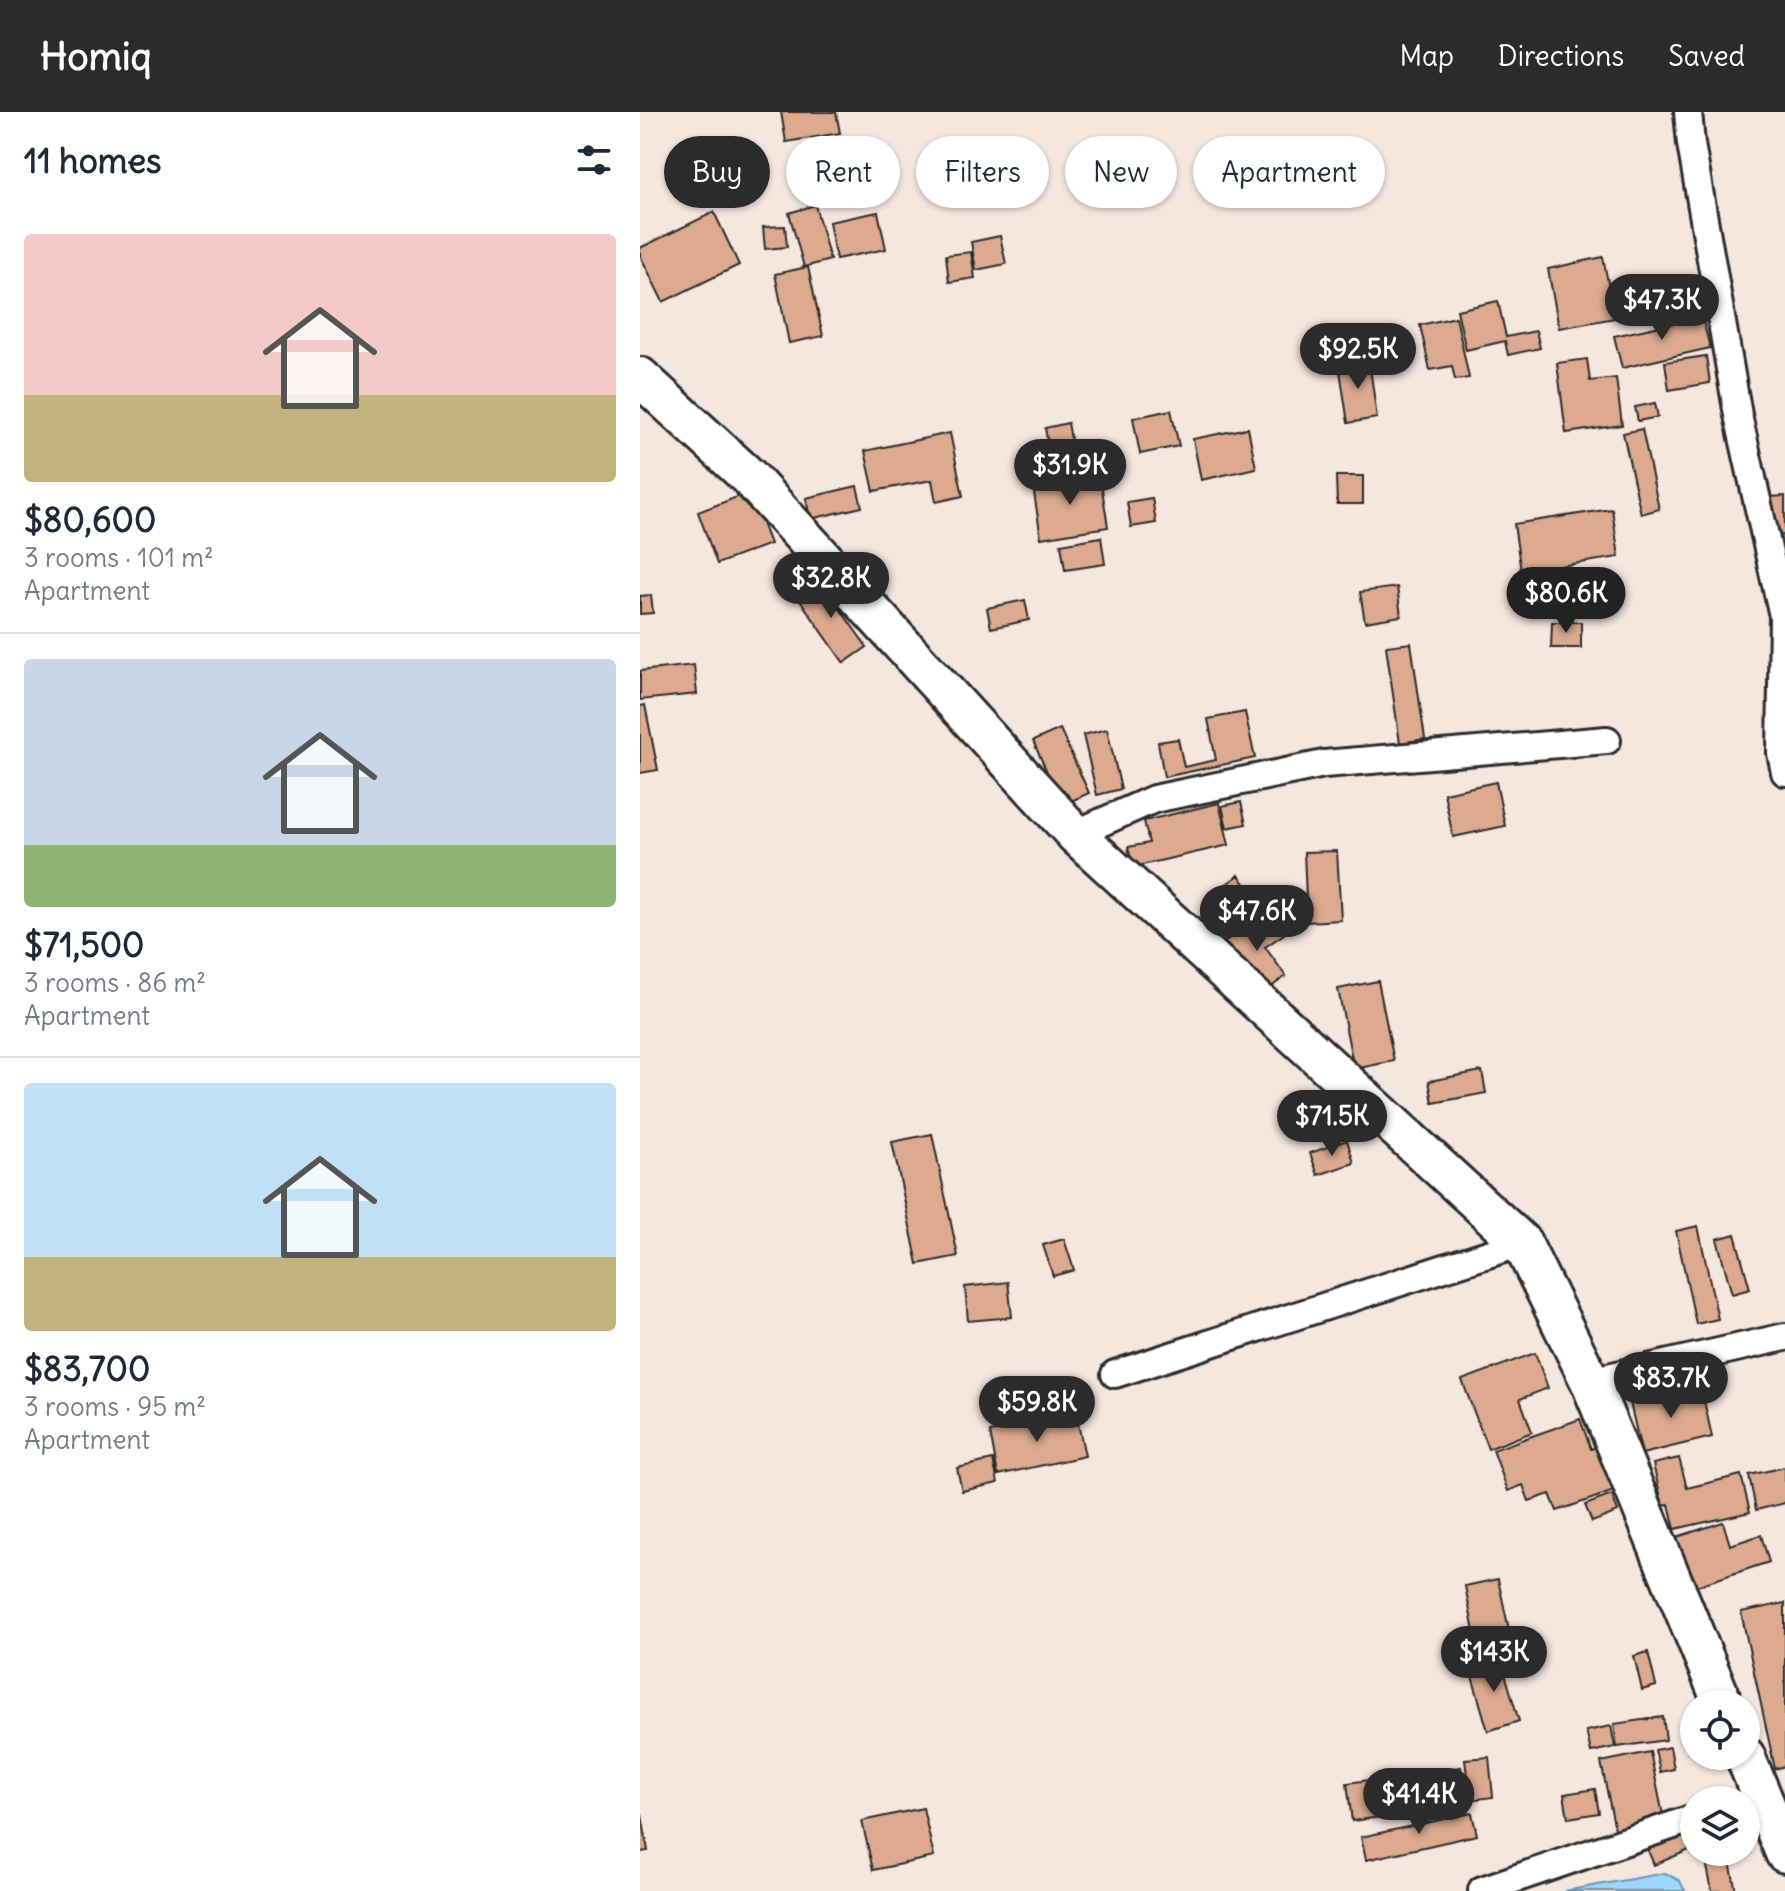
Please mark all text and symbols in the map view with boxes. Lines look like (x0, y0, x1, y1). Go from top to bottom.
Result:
text: Homiq (40, 33, 152, 80)
text: Map (1399, 38, 1454, 74)
text: Directions (1498, 38, 1624, 74)
text: Saved (1668, 38, 1745, 74)
chip: Buy (664, 136, 770, 208)
chip: Rent (786, 136, 900, 208)
chip: Filters (916, 136, 1049, 208)
chip: New (1065, 136, 1177, 208)
chip: Apartment (1193, 136, 1385, 208)
icon: filters (572, 138, 616, 182)
text: 11 homes (24, 139, 161, 182)
pin: $47.3K (1597, 274, 1727, 342)
text: $47.3K (1623, 283, 1701, 316)
icon: home (248, 286, 392, 430)
pin: $92.5K (1293, 323, 1423, 391)
text: $92.5K (1318, 332, 1398, 365)
pin: $31.9K (1005, 439, 1135, 507)
text: $31.9K (1032, 448, 1108, 481)
text: $80,600 (24, 498, 156, 541)
text: 3 rooms · 101 m² (24, 541, 214, 574)
pin: $32.8K (766, 552, 896, 620)
text: $32.8K (791, 561, 871, 594)
pin: $80.6K (1501, 567, 1631, 635)
text: Apartment (24, 574, 150, 607)
text: $80.6K (1525, 576, 1607, 609)
icon: home (248, 711, 392, 855)
pin: $47.6K (1192, 885, 1322, 953)
text: $47.6K (1218, 894, 1296, 927)
text: $71,500 (24, 923, 144, 966)
text: 3 rooms · 86 m² (24, 966, 206, 999)
text: Apartment (24, 999, 150, 1032)
pin: $71.5K (1267, 1090, 1397, 1158)
text: $71.5K (1295, 1099, 1369, 1132)
icon: home (248, 1135, 392, 1279)
text: $83,700 (24, 1347, 150, 1390)
pin: $83.7K (1606, 1352, 1736, 1420)
text: $83.7K (1632, 1361, 1710, 1394)
pin: $59.8K (972, 1376, 1102, 1444)
text: $59.8K (997, 1385, 1077, 1418)
text: 3 rooms · 95 m² (24, 1390, 206, 1423)
text: Apartment (24, 1423, 150, 1456)
pin: $143K (1438, 1626, 1550, 1694)
text: $143K (1459, 1635, 1529, 1668)
map controls (1680, 1690, 1760, 1866)
button: locate (1680, 1690, 1760, 1770)
pin: $41.4K (1354, 1768, 1484, 1836)
text: $41.4K (1381, 1777, 1457, 1810)
button: layers (1680, 1786, 1760, 1866)

